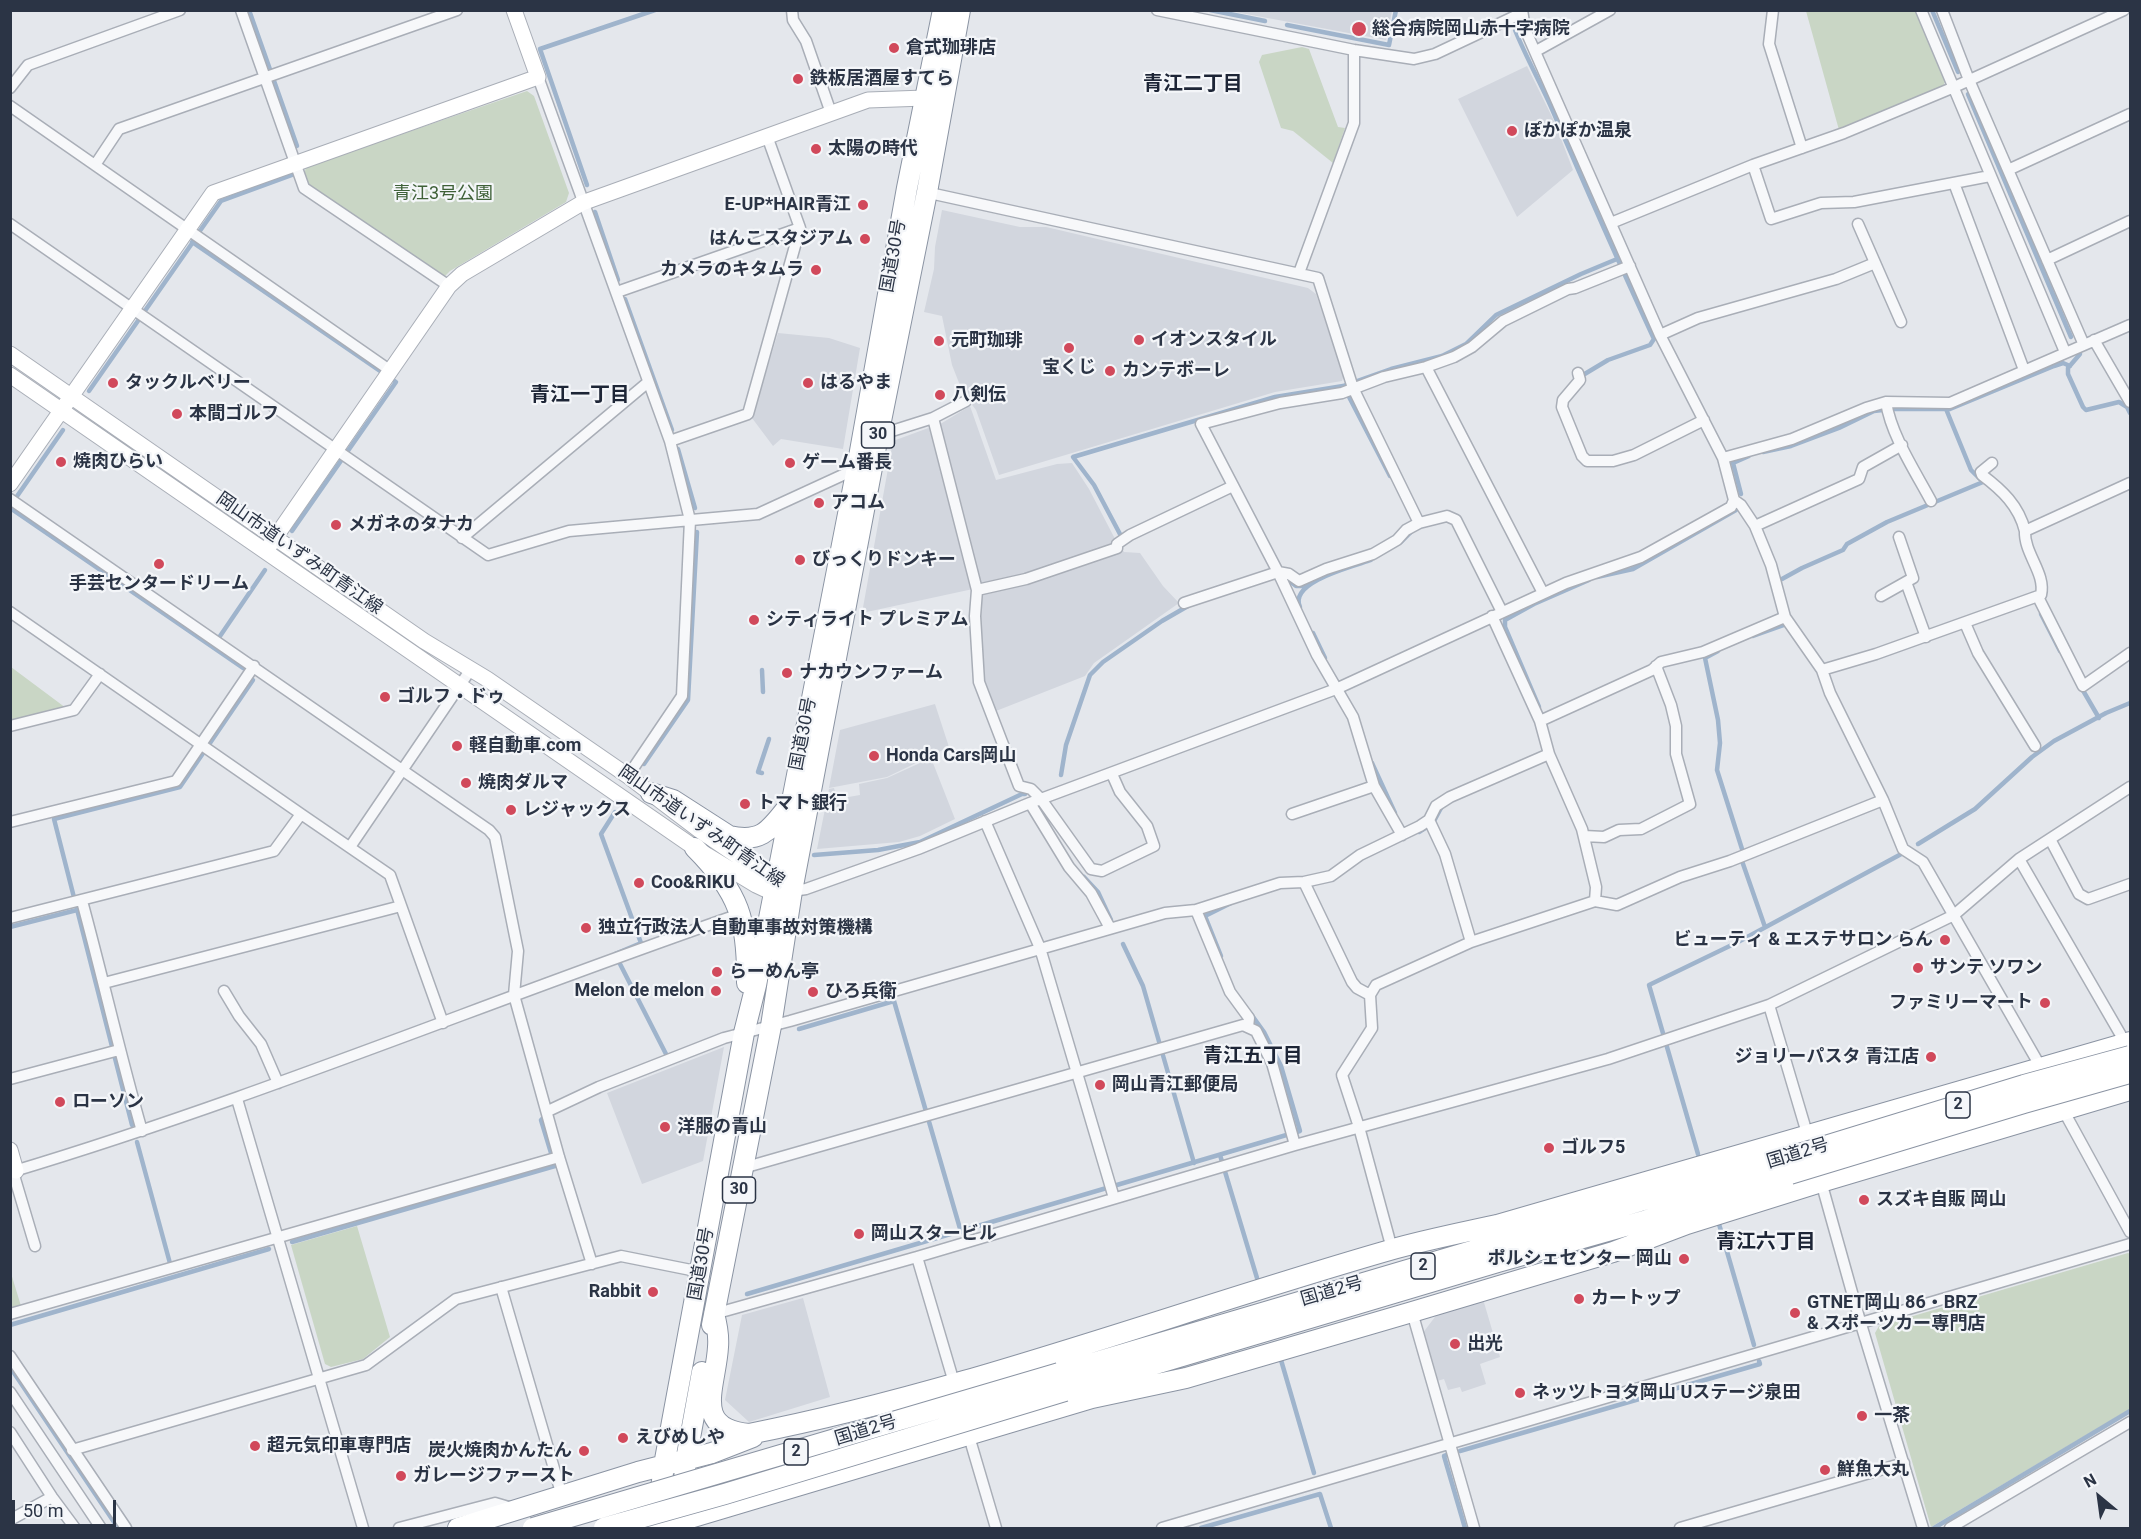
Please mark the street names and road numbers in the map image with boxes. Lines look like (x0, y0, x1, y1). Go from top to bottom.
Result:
street label: 国道30号 (877, 218, 911, 294)
road number: 30 (862, 422, 894, 448)
street label: 岡山市道いずみ町青江線 (212, 488, 386, 620)
street label: 国道30号 (786, 696, 822, 772)
street label: 岡山市道いずみ町青江線 (614, 761, 788, 893)
road number: 2 (1946, 1092, 1970, 1118)
street label: 国道2号 (1764, 1134, 1832, 1174)
road number: 30 (722, 1177, 756, 1203)
street label: 国道30号 (685, 1226, 719, 1302)
road number: 2 (1411, 1253, 1435, 1279)
street label: 国道2号 (1298, 1273, 1366, 1311)
street label: 国道2号 (832, 1411, 900, 1451)
road number: 2 (784, 1439, 808, 1465)

